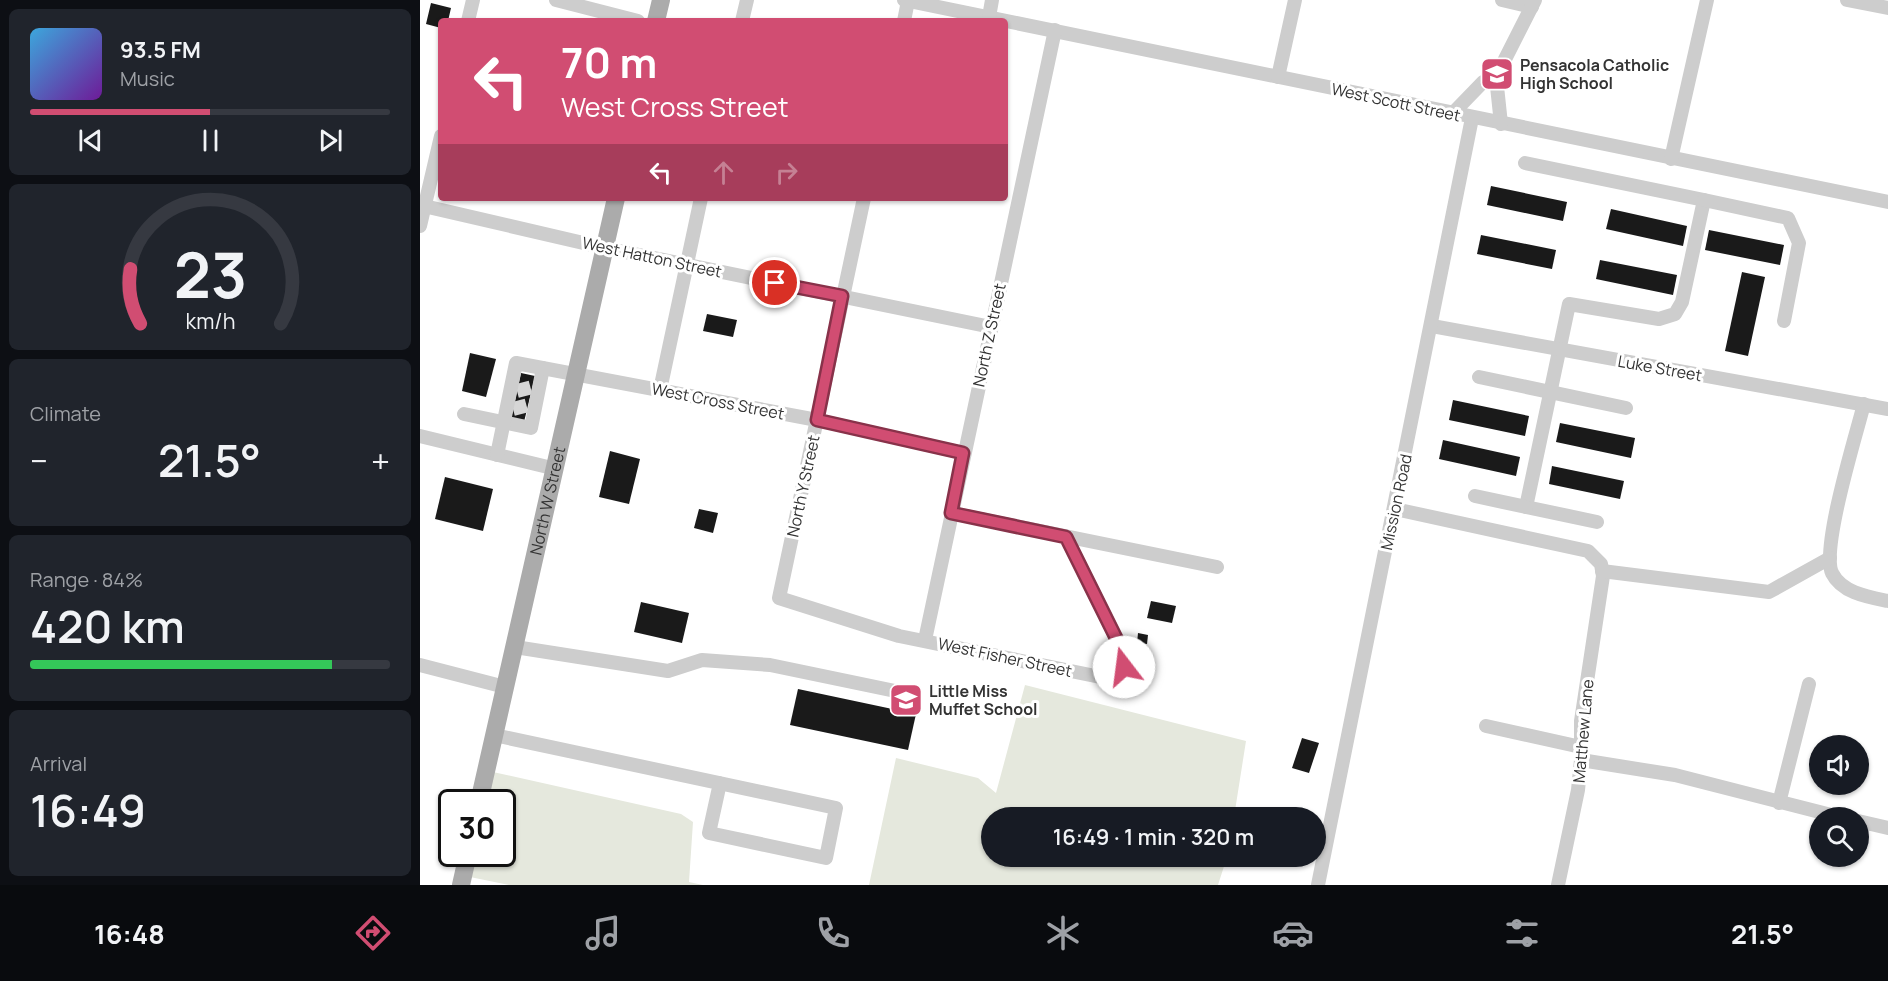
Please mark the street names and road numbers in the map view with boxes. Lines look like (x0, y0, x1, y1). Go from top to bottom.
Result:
street label: West Scott Street (1329, 78, 1463, 126)
street label: West Hatton Street (580, 231, 724, 283)
street label: North Z Street (967, 281, 1011, 389)
street label: Luke Street (1616, 350, 1704, 386)
street label: West Cross Street (650, 377, 786, 425)
street label: North Y Street (781, 433, 825, 539)
street label: North W Street (524, 444, 570, 557)
street label: Mission Road (1375, 452, 1417, 552)
street label: West Fisher Street (936, 632, 1074, 682)
street label: Matthew Lane (1568, 678, 1598, 784)

